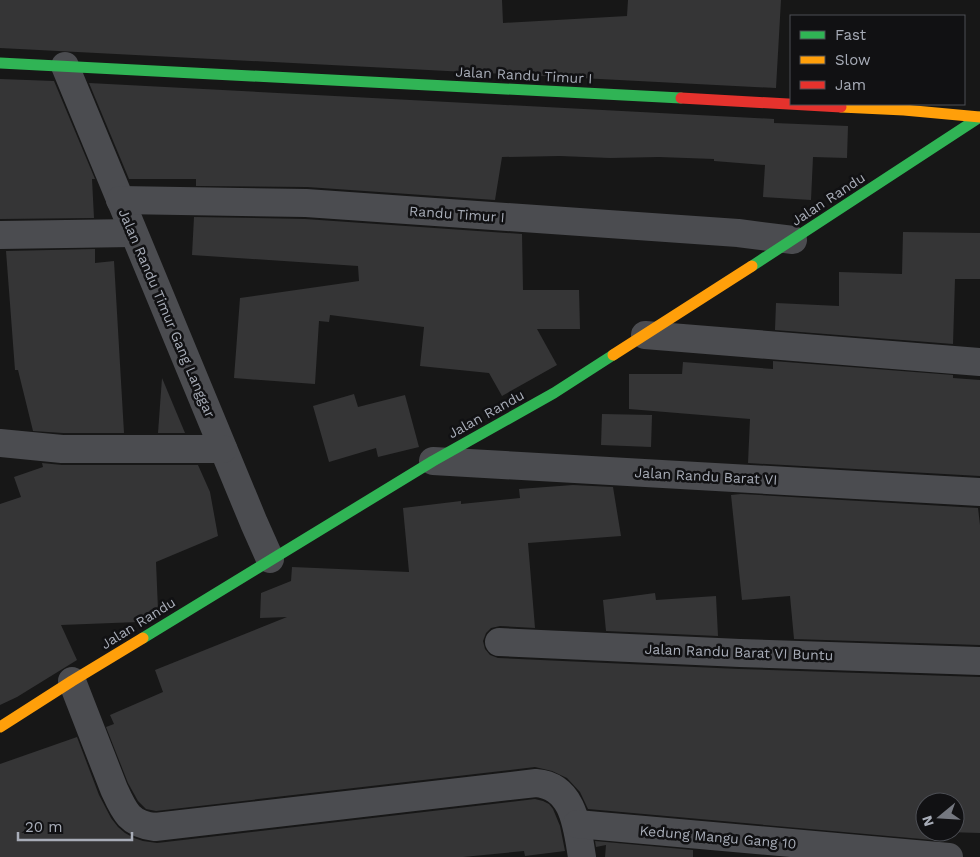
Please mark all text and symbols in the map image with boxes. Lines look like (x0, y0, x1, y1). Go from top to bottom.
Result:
legend (790, 15, 965, 105)
text: Fast (835, 26, 867, 44)
text: Slow (835, 51, 871, 69)
street label: Jalan Randu Timur I (455, 63, 593, 87)
text: Jam (835, 76, 866, 94)
street label: Jalan Randu (788, 169, 868, 229)
street label: Randu Timur I (409, 203, 505, 225)
street label: Jalan Randu Timur Gang Langgar (116, 206, 219, 420)
street label: Jalan Randu (445, 387, 527, 441)
street label: Jalan Randu Barat VI (634, 464, 778, 488)
street label: Jalan Randu (98, 594, 178, 652)
street label: Jalan Randu Barat VI Buntu (644, 641, 834, 663)
north arrow (915, 792, 965, 842)
scale bar (18, 810, 131, 842)
text: N (918, 814, 937, 828)
text: 20 m (25, 818, 63, 836)
street label: Kedung Mangu Gang 10 (639, 822, 797, 852)

